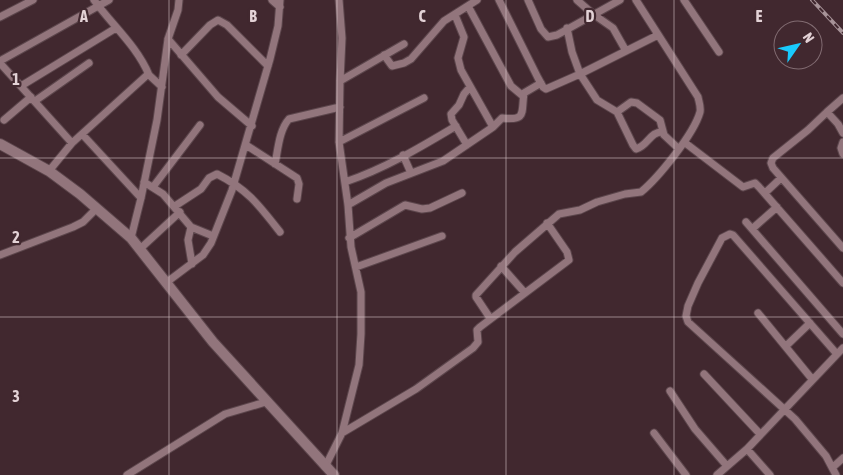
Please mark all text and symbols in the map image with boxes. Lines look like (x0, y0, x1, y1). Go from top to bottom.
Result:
text: A (79, 7, 88, 25)
text: B (249, 7, 257, 25)
text: C (418, 7, 426, 25)
text: D (586, 7, 595, 25)
text: E (756, 7, 763, 25)
north arrow (773, 20, 823, 70)
text: N (800, 30, 818, 46)
text: 1 (12, 70, 20, 88)
text: 2 (12, 228, 20, 246)
text: 3 (12, 387, 20, 405)

